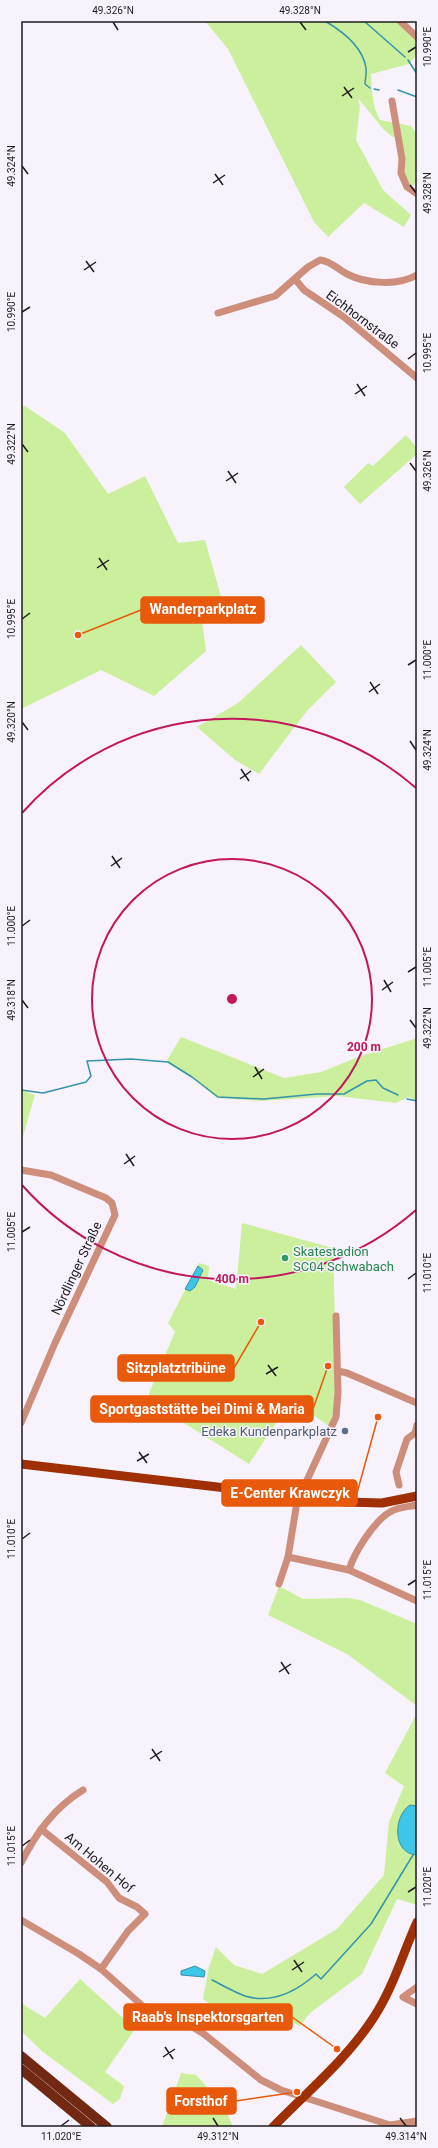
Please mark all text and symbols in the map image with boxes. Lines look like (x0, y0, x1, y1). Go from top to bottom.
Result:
text: 49.326°N (92, 5, 134, 16)
text: 49.328°N (279, 5, 321, 16)
text: 10.990°E (422, 27, 433, 67)
text: 49.324°N (6, 145, 17, 187)
text: 49.328°N (422, 172, 433, 214)
street label: Eichhornstraße (323, 287, 402, 352)
text: 10.990°E (6, 292, 17, 332)
text: 10.995°E (422, 333, 433, 373)
text: 49.322°N (6, 423, 17, 465)
text: 49.326°N (422, 450, 433, 492)
callout: Wanderparkplatz (141, 597, 264, 623)
text: 10.995°E (6, 599, 17, 639)
text: Wanderparkplatz (150, 601, 256, 617)
text: 11.000°E (422, 640, 433, 680)
text: 49.320°N (6, 701, 17, 743)
text: 49.324°N (422, 729, 433, 771)
text: 11.000°E (6, 906, 17, 946)
text: 11.005°E (422, 947, 433, 987)
text: 49.318°N (6, 979, 17, 1021)
centre of rings (225, 992, 239, 1006)
text: 49.322°N (422, 1007, 433, 1049)
text: 200 m (347, 1040, 381, 1054)
text: 11.005°E (6, 1212, 17, 1252)
street label: Nördlinger Straße (48, 1219, 105, 1317)
place label: Skatestadion SC04 Schwabach (293, 1244, 394, 1274)
marker: Skatestadion SC04 Schwabach (280, 1253, 290, 1263)
text: 11.010°E (422, 1253, 433, 1293)
text: 400 m (215, 1272, 249, 1286)
callout: Sitzplatztribüne (118, 1355, 234, 1381)
text: Sitzplatztribüne (126, 1360, 226, 1376)
callout: Sportgaststätte bei Dimi & Maria (91, 1396, 313, 1422)
text: Sportgaststätte bei Dimi & Maria (99, 1401, 305, 1417)
place label: Edeka Kundenparkplatz (201, 1424, 338, 1439)
marker: Edeka Kundenparkplatz (340, 1426, 350, 1436)
callout: E-Center Krawczyk (222, 1480, 357, 1506)
text: E-Center Krawczyk (230, 1485, 350, 1501)
text: 11.010°E (6, 1519, 17, 1559)
text: 11.015°E (422, 1560, 433, 1600)
text: 11.015°E (6, 1826, 17, 1866)
street label: Am Hohen Hof (62, 1829, 138, 1896)
text: 11.020°E (422, 1867, 433, 1907)
callout: Raab's Inspektorsgarten (124, 2004, 292, 2030)
text: Raab's Inspektorsgarten (132, 2009, 284, 2025)
callout: Forsthof (167, 2088, 236, 2114)
text: Forsthof (174, 2093, 229, 2109)
text: 11.020°E (41, 2131, 81, 2142)
text: 49.312°N (197, 2131, 239, 2142)
text: 49.314°N (385, 2131, 427, 2142)

